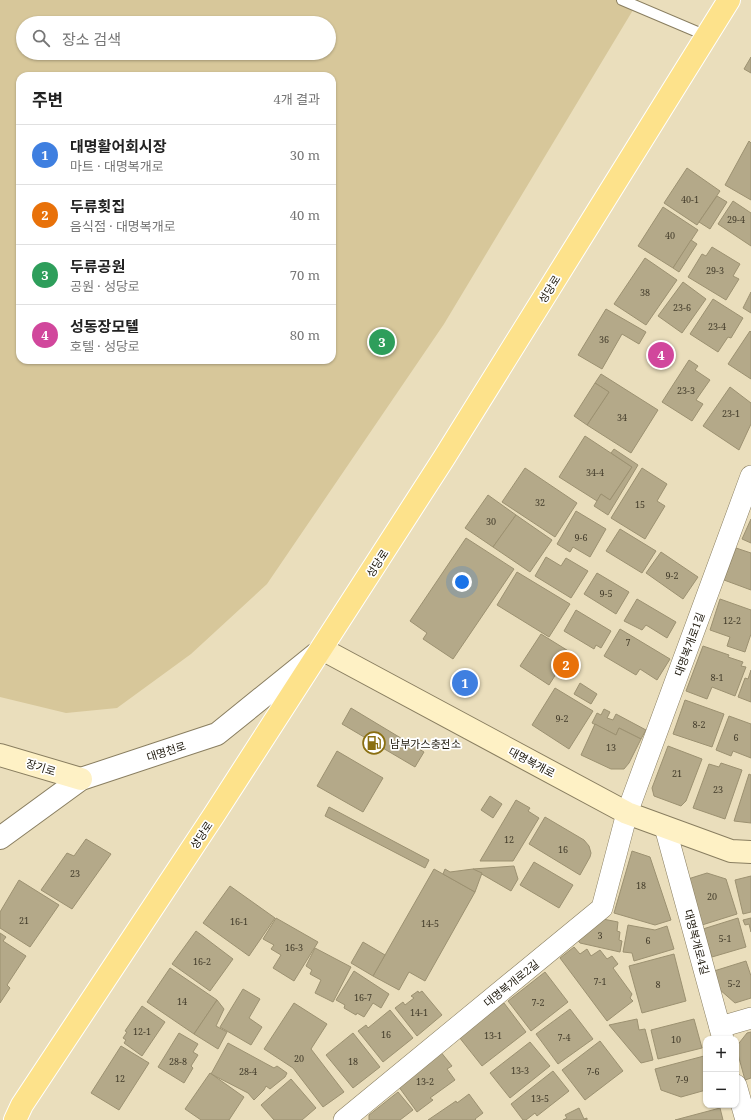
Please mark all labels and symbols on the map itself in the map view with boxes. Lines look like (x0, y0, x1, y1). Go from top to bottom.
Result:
house number: 40-1 (681, 193, 699, 206)
house number: 29-4 (727, 213, 745, 226)
house number: 40 (665, 229, 675, 242)
house number: 29-3 (706, 264, 724, 277)
street label: 성당로 (535, 272, 563, 306)
house number: 38 (640, 286, 650, 299)
house number: 23-6 (673, 301, 691, 314)
house number: 23-4 (708, 320, 726, 333)
pin: 3 (369, 327, 395, 357)
house number: 36 (599, 333, 609, 346)
pin: 4 (648, 340, 674, 370)
house number: 23-3 (677, 384, 695, 397)
house number: 23-1 (722, 407, 740, 420)
house number: 34 (617, 411, 627, 424)
house number: 34-4 (586, 466, 604, 479)
house number: 32 (535, 496, 545, 509)
house number: 15 (635, 498, 645, 511)
house number: 30 (486, 515, 496, 528)
house number: 9-6 (575, 531, 587, 544)
street label: 성당로 (362, 546, 392, 580)
house number: 9-2 (666, 569, 678, 582)
your location (452, 572, 472, 592)
house number: 9-5 (600, 587, 612, 600)
street label: 대명복개로1길 (671, 610, 707, 678)
house number: 12-2 (723, 614, 741, 627)
house number: 7 (625, 636, 631, 649)
pin: 2 (553, 650, 579, 680)
pin: 1 (452, 668, 478, 698)
house number: 8-1 (711, 671, 723, 684)
house number: 9-2 (556, 712, 568, 725)
house number: 8-2 (693, 718, 705, 731)
fuel station icon: 남부가스충전소 (361, 730, 387, 756)
house number: 6 (733, 731, 739, 744)
place label: 남부가스충전소 (390, 736, 461, 751)
street label: 대명천로 (144, 738, 188, 764)
house number: 13 (606, 741, 616, 754)
street label: 대명복개로 (506, 743, 558, 781)
street label: 장기로 (24, 755, 58, 779)
house number: 21 (672, 767, 682, 780)
house number: 23 (713, 783, 723, 796)
street label: 성당로 (186, 818, 216, 852)
house number: 12 (504, 833, 514, 846)
house number: 16 (558, 843, 568, 856)
house number: 23 (70, 867, 80, 880)
house number: 18 (636, 879, 646, 892)
house number: 20 (707, 890, 717, 903)
street label: 대명복개로4길 (681, 908, 713, 976)
house number: 21 (19, 914, 29, 927)
house number: 16-1 (230, 915, 248, 928)
house number: 14-5 (421, 917, 439, 930)
house number: 3 (597, 929, 603, 942)
house number: 5-1 (719, 932, 731, 945)
house number: 6 (645, 934, 651, 947)
house number: 16-3 (285, 941, 303, 954)
house number: 16-2 (193, 955, 211, 968)
street label: 대명복개로2길 (480, 956, 542, 1010)
house number: 7-1 (594, 975, 606, 988)
house number: 5-2 (728, 977, 740, 990)
house number: 8 (655, 978, 661, 991)
house number: 16-7 (354, 991, 372, 1004)
house number: 14 (177, 995, 187, 1008)
house number: 7-2 (532, 996, 544, 1009)
house number: 14-1 (410, 1006, 428, 1019)
house number: 12-1 (133, 1025, 151, 1038)
house number: 16 (381, 1028, 391, 1041)
house number: 13-1 (484, 1029, 502, 1042)
house number: 7-4 (558, 1031, 570, 1044)
house number: 10 (671, 1033, 681, 1046)
house number: 20 (294, 1052, 304, 1065)
house number: 28-8 (169, 1055, 187, 1068)
house number: 18 (348, 1055, 358, 1068)
house number: 13-3 (511, 1064, 529, 1077)
house number: 28-4 (239, 1065, 257, 1078)
house number: 7-6 (587, 1065, 599, 1078)
house number: 12 (115, 1072, 125, 1085)
house number: 7-9 (676, 1073, 688, 1086)
house number: 13-2 (416, 1075, 434, 1088)
house number: 13-5 (531, 1092, 549, 1105)

